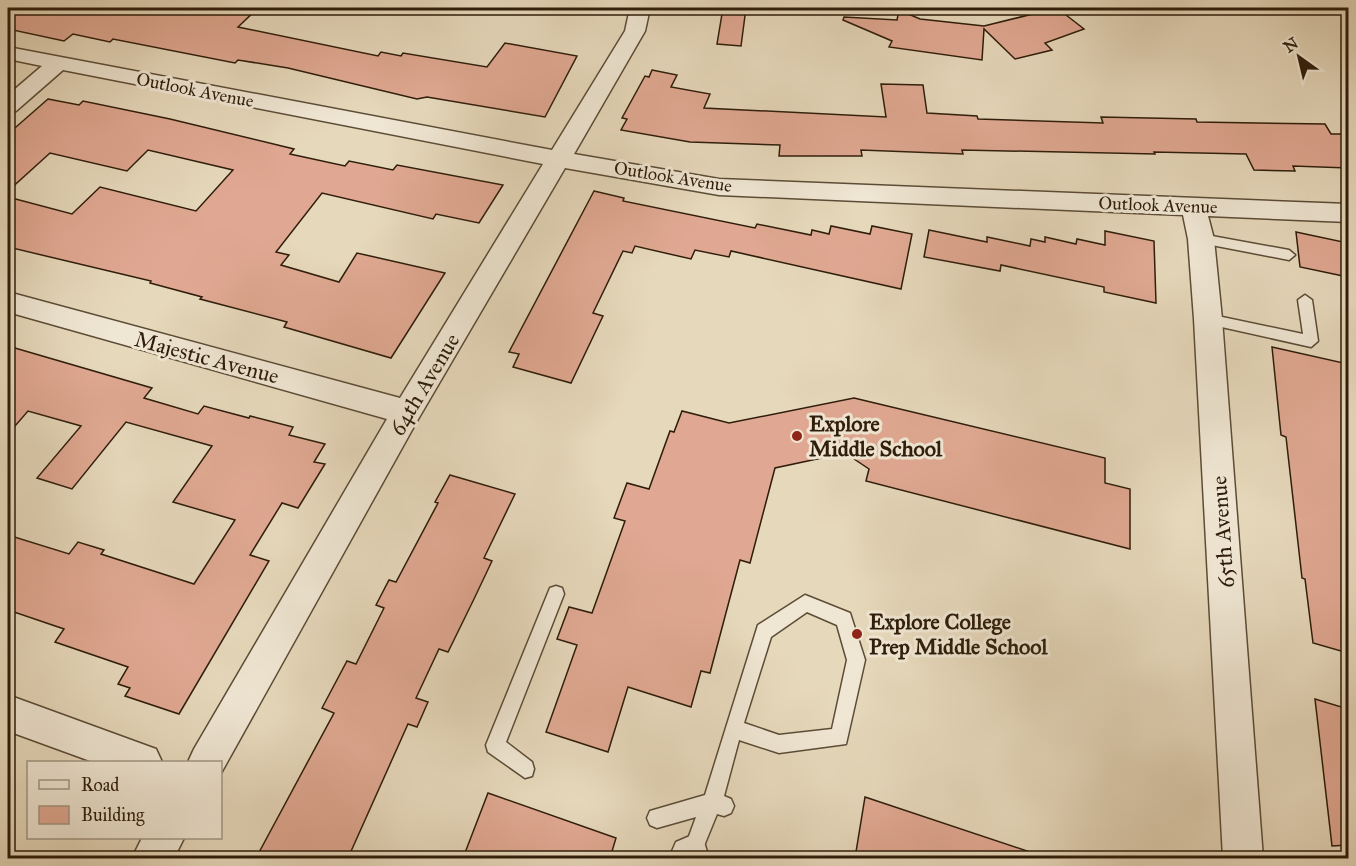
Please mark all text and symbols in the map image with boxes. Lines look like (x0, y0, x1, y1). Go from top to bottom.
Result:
north arrow (1269, 27, 1329, 87)
text: N (1280, 33, 1302, 57)
street label: Outlook Avenue (134, 68, 256, 112)
street label: Outlook Avenue (612, 157, 734, 197)
street label: Outlook Avenue (1098, 192, 1218, 218)
street label: Majestic Avenue (132, 325, 282, 390)
street label: 64th Avenue (383, 328, 465, 440)
place label: Explore Middle School (809, 410, 943, 462)
marker: Explore Middle School (790, 429, 804, 443)
street label: 65th Avenue (1205, 475, 1240, 589)
place label: Explore College Prep Middle School (869, 608, 1048, 660)
marker: Explore College Prep Middle School (850, 627, 864, 641)
legend (27, 761, 222, 839)
text: Road (81, 774, 119, 796)
text: Building (81, 804, 145, 827)

